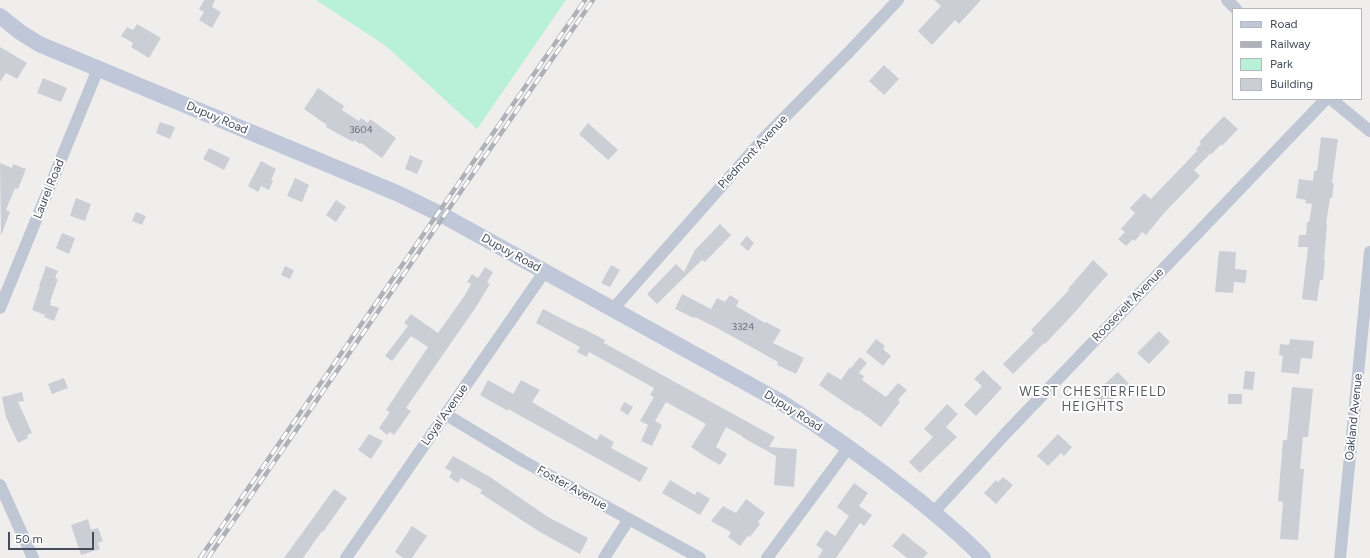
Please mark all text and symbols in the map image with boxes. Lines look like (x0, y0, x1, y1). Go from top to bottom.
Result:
legend (1232, 8, 1362, 100)
text: Road (1270, 17, 1298, 31)
text: Railway (1270, 37, 1311, 51)
text: Park (1270, 57, 1293, 71)
text: Building (1270, 77, 1313, 91)
street label: Dupuy Road (184, 99, 250, 137)
street label: Piedmont Avenue (715, 112, 791, 192)
house number: 3604 (349, 124, 373, 136)
street label: Laurel Road (31, 157, 67, 221)
street label: Dupuy Road (479, 231, 543, 275)
street label: Roosevelt Avenue (1089, 265, 1167, 345)
house number: 3324 (732, 321, 754, 333)
street label: Oakland Avenue (1342, 373, 1366, 461)
street label: Loyal Avenue (419, 382, 471, 448)
district label: WEST CHESTERFIELD HEIGHTS (1019, 384, 1167, 415)
street label: Dupuy Road (761, 388, 825, 434)
street label: Foster Avenue (535, 463, 609, 513)
scale bar (10, 524, 96, 550)
text: 50 m (15, 532, 43, 546)

